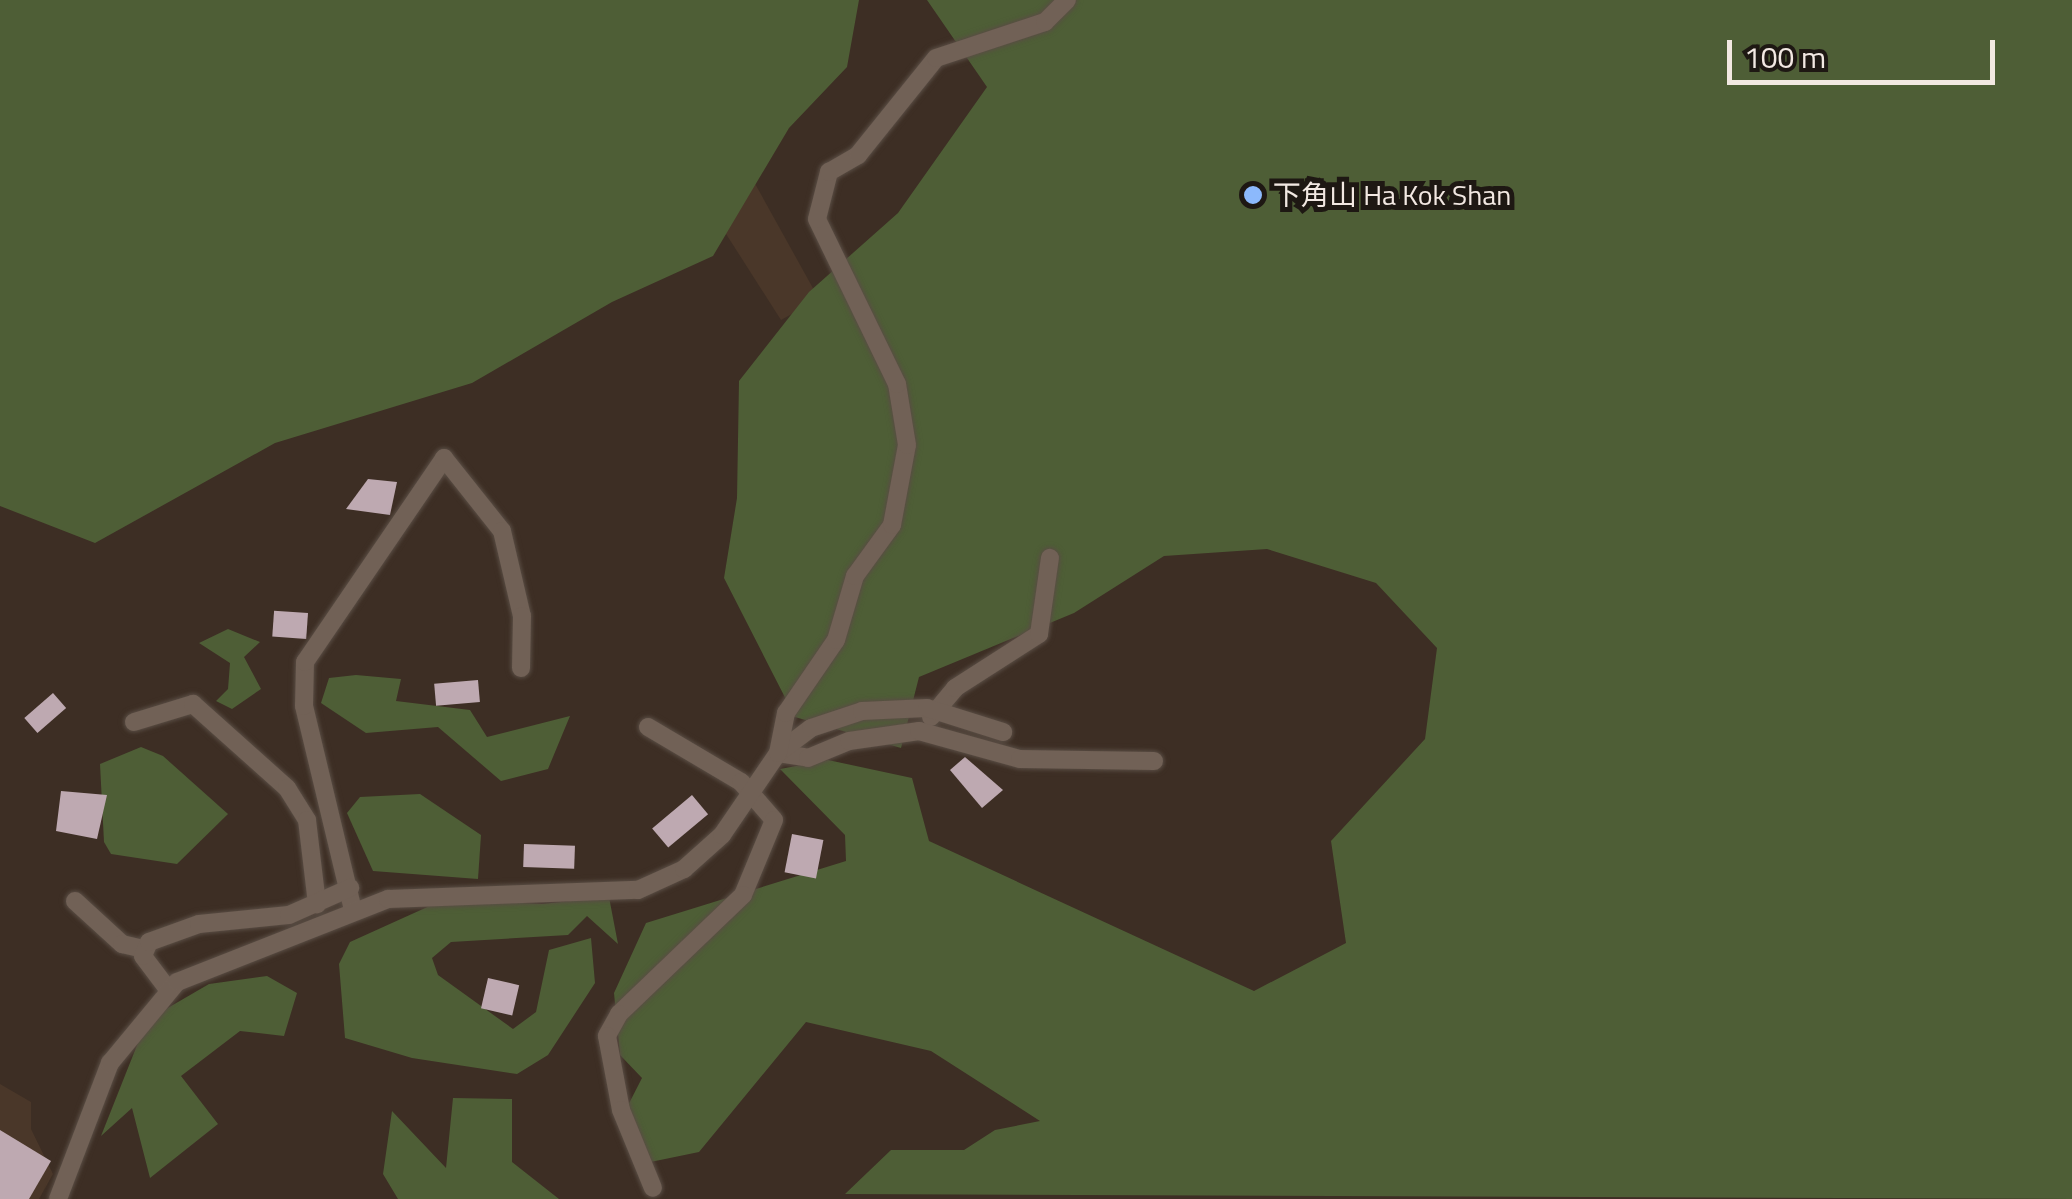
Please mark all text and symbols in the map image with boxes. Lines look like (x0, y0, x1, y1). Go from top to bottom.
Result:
scale bar (1732, 20, 2000, 82)
text: 100 m (1744, 34, 1826, 80)
place label: 下角山 Ha Kok Shan (1273, 178, 1511, 212)
marker: 下角山 Ha Kok Shan (1242, 184, 1264, 206)

